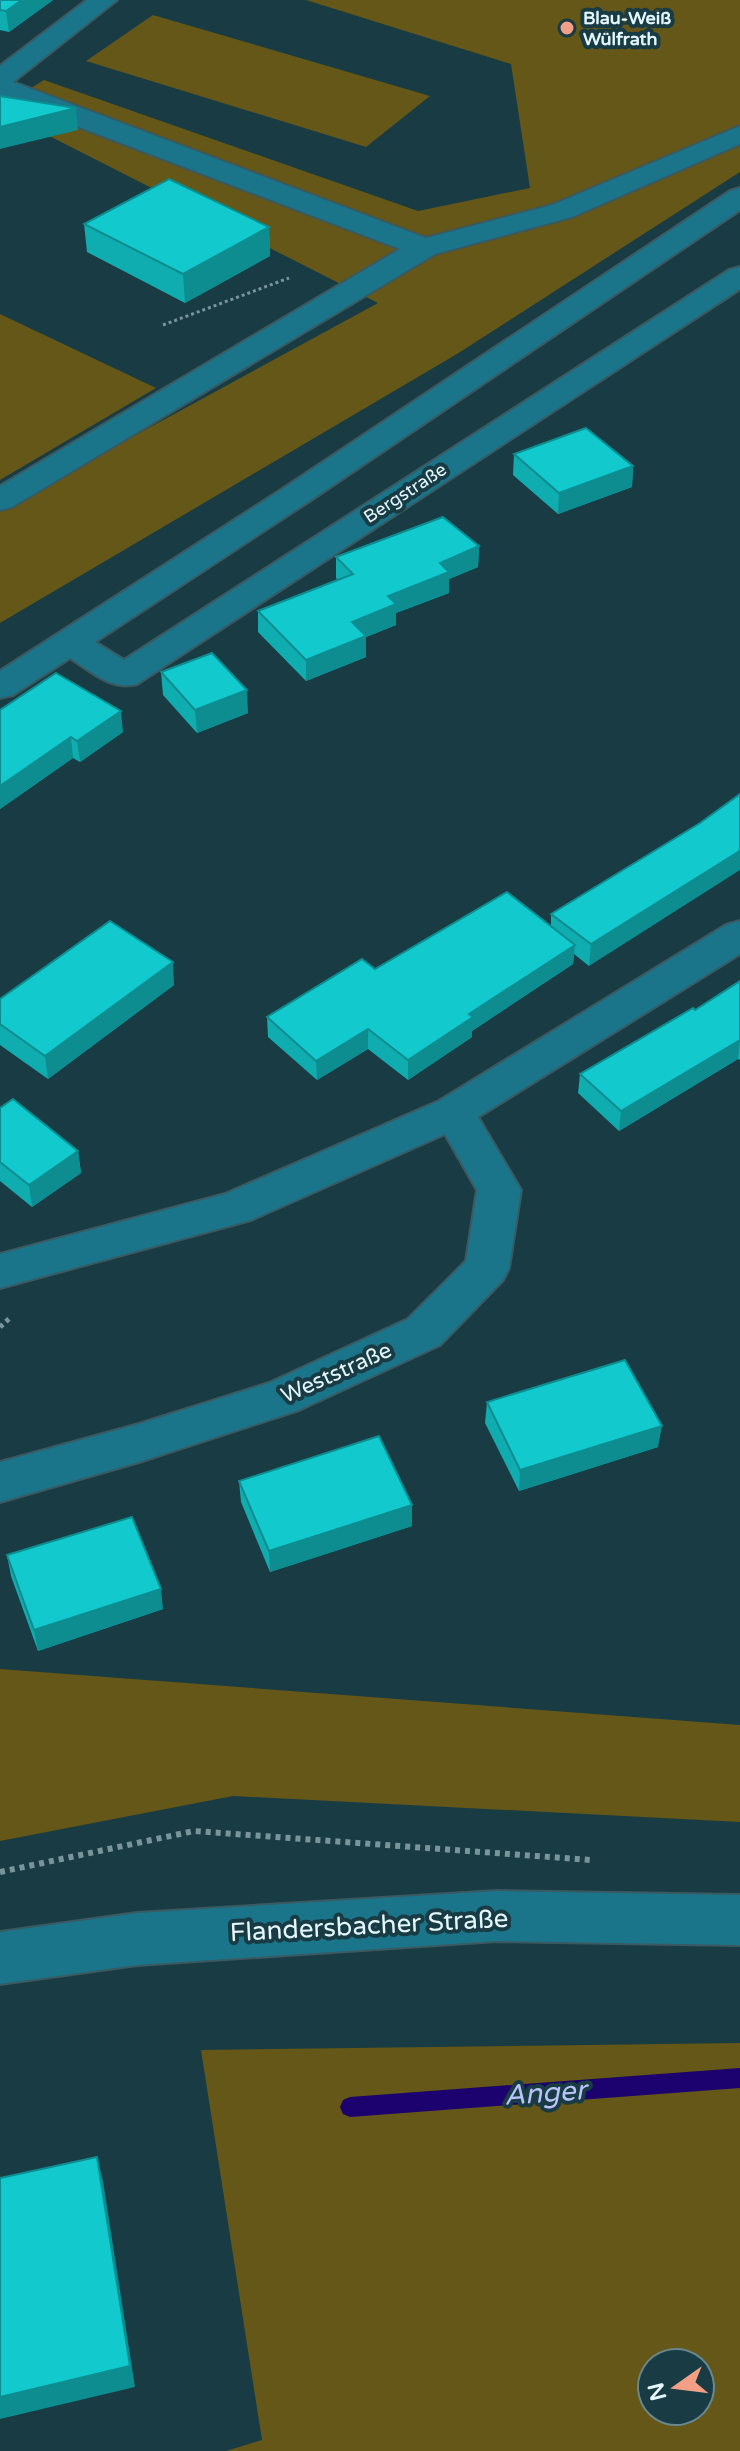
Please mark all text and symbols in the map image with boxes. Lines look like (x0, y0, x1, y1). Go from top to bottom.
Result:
place label: Blau-Weiß Wülfrath (583, 7, 671, 50)
marker: Blau-Weiß Wülfrath (558, 19, 576, 37)
street label: Bergstraße (360, 458, 450, 528)
street label: Weststraße (277, 1337, 396, 1409)
street label: Flandersbacher Straße (229, 1903, 509, 1948)
water label: Anger (503, 2073, 590, 2113)
north arrow (636, 2347, 716, 2427)
text: N (643, 2380, 672, 2403)

